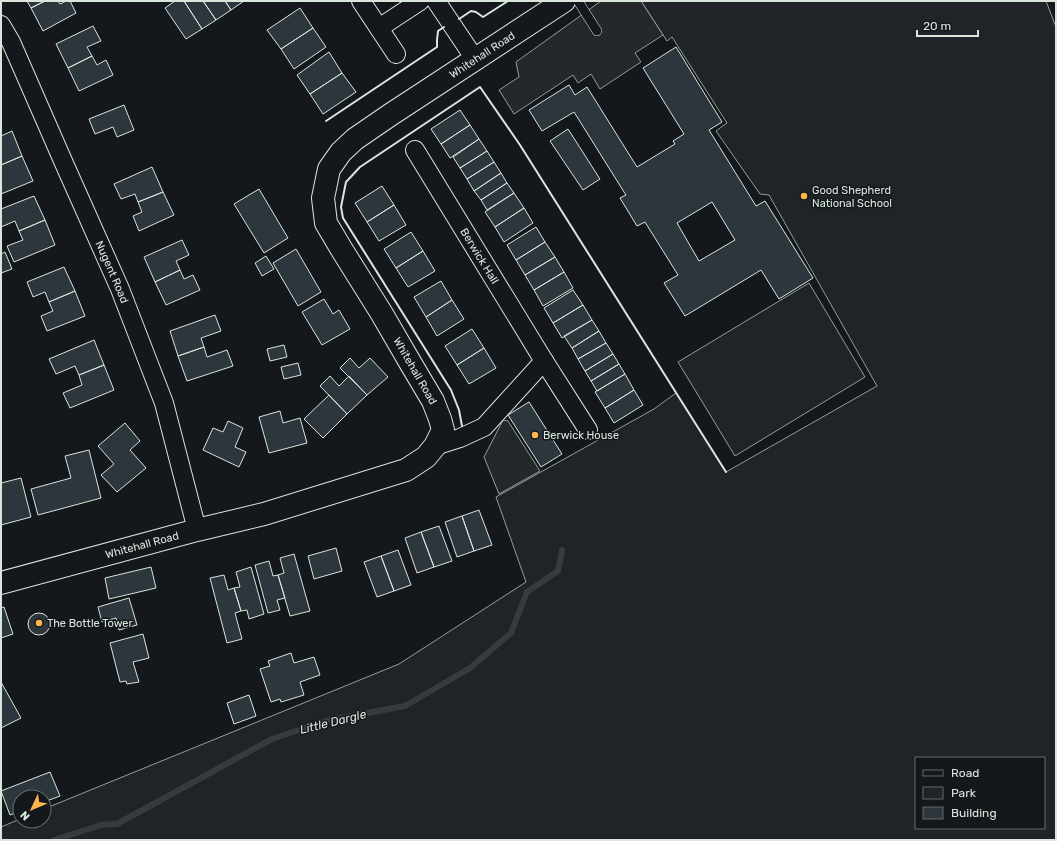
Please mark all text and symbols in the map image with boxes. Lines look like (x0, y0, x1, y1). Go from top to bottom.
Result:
scale bar (917, 12, 978, 38)
text: 20 m (923, 19, 951, 33)
street label: Whitehall Road (447, 29, 517, 81)
place label: Good Shepherd National School (812, 184, 892, 210)
marker: Good Shepherd National School (799, 191, 809, 201)
street label: Berwick Hall (458, 226, 502, 286)
street label: Nugent Road (93, 239, 131, 305)
street label: Whitehall Road (390, 335, 440, 407)
place label: Berwick House (543, 429, 619, 442)
marker: Berwick House (530, 430, 540, 440)
street label: Whitehall Road (104, 529, 180, 561)
place label: The Bottle Tower (47, 617, 133, 630)
marker: The Bottle Tower (34, 618, 44, 628)
water label: Little Dargle (298, 707, 368, 737)
legend (915, 757, 1045, 829)
text: Road (951, 766, 979, 780)
text: Park (951, 786, 977, 800)
north arrow (12, 789, 52, 829)
text: Building (951, 806, 997, 820)
text: N (18, 808, 33, 823)

